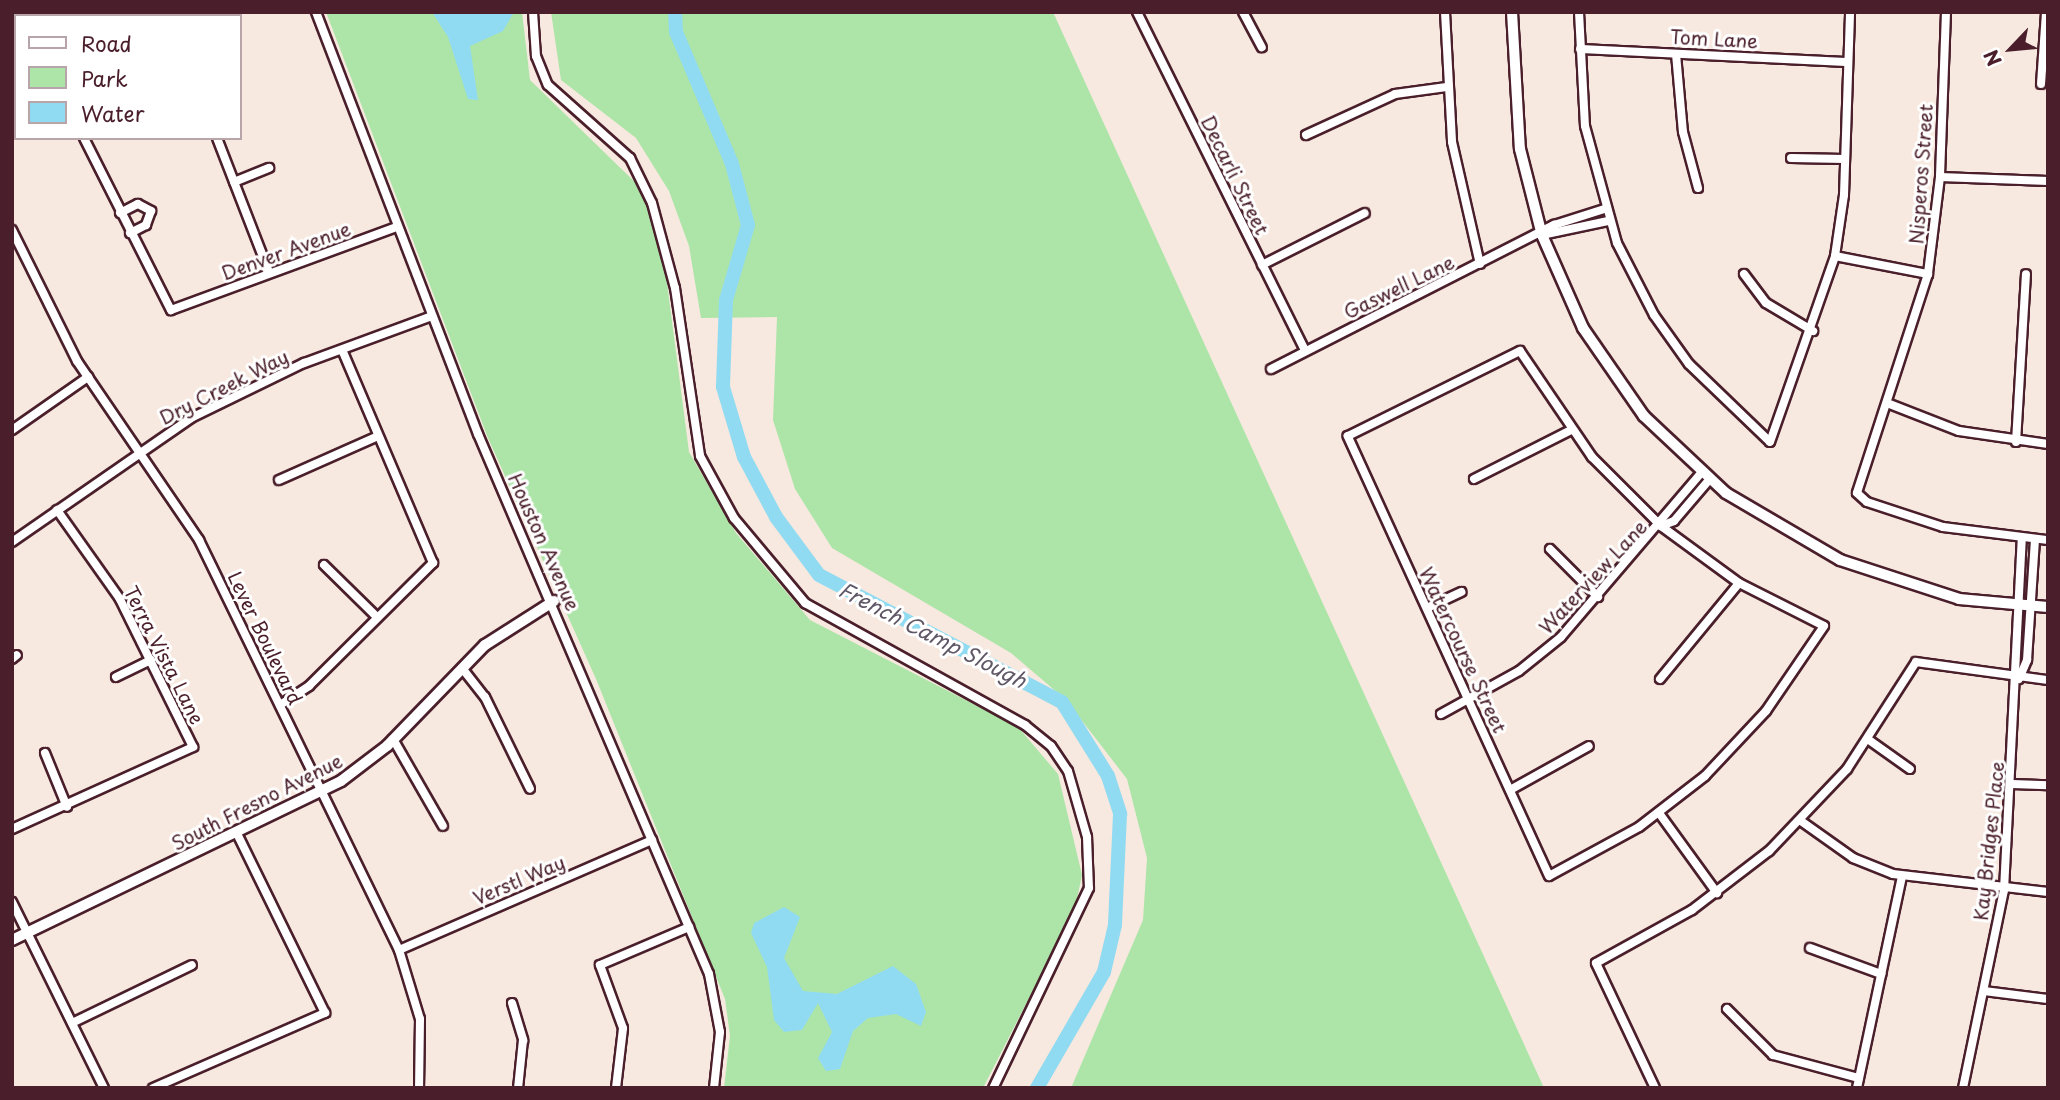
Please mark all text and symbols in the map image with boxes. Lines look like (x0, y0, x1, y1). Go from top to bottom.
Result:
legend (14, 14, 242, 140)
north arrow (1976, 14, 2046, 84)
street label: Tom Lane (1669, 25, 1759, 53)
text: Road (81, 27, 132, 59)
text: N (1976, 45, 2008, 71)
text: Park (81, 62, 128, 94)
text: Water (81, 97, 144, 129)
street label: Nisperos Street (1905, 103, 1937, 245)
street label: Decarli Street (1196, 111, 1274, 239)
street label: Denver Avenue (219, 217, 353, 285)
street label: Gaswell Lane (1339, 250, 1459, 324)
street label: Dry Creek Way (155, 344, 293, 430)
street label: Houston Avenue (504, 471, 584, 613)
street label: Waterview Lane (1535, 516, 1651, 638)
street label: Watercourse Street (1415, 563, 1511, 737)
street label: Lever Boulevard (223, 568, 307, 708)
water label: French Camp Slough (834, 575, 1032, 693)
street label: Terra Vista Lane (119, 582, 209, 728)
street label: South Fresno Avenue (168, 749, 346, 855)
street label: Kay Bridges Place (1969, 758, 2009, 924)
street label: Verstl Way (469, 850, 569, 910)

